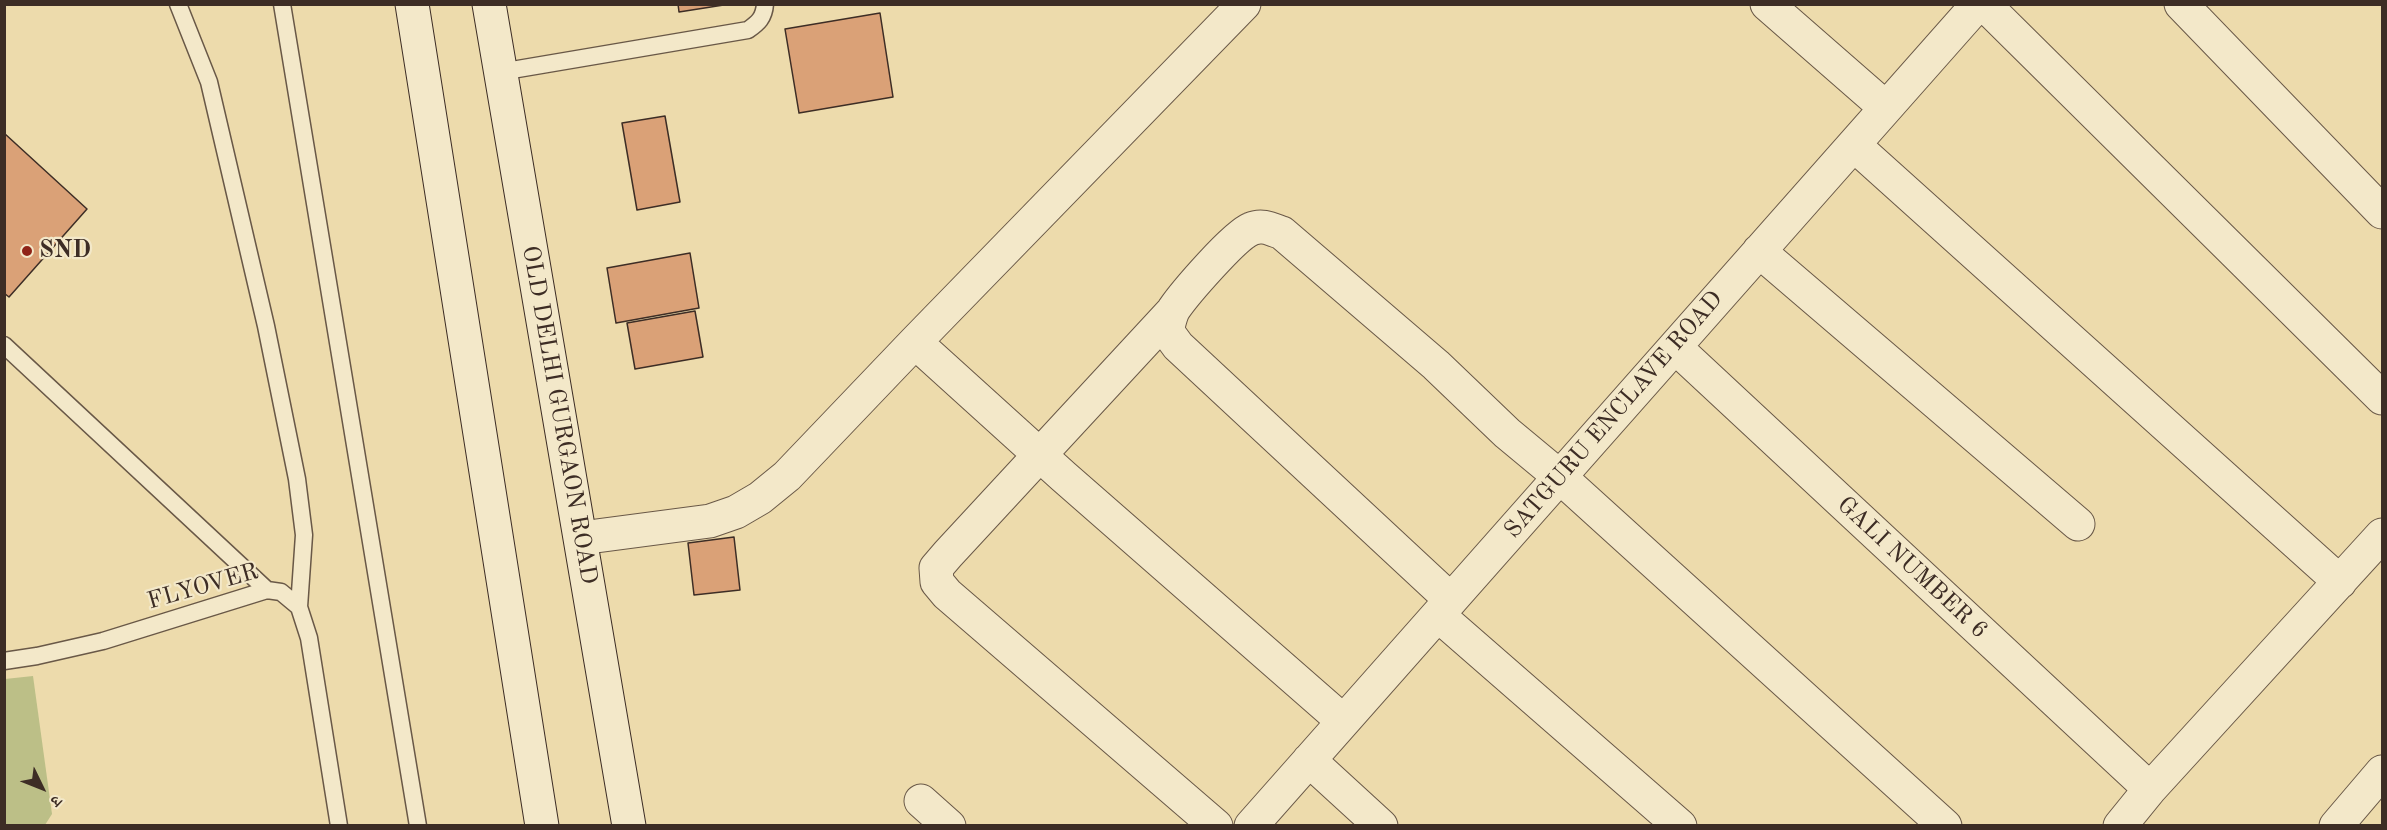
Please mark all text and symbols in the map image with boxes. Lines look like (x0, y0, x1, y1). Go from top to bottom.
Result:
place label: SND (39, 237, 91, 265)
street label: OLD DELHI GURGAON ROAD (515, 243, 603, 587)
marker: SND (20, 244, 34, 258)
street label: SATGURU ENCLAVE ROAD (1499, 285, 1729, 545)
street label: GALI NUMBER 6 (1831, 491, 1993, 645)
street label: FLYOVER (144, 557, 262, 617)
north arrow (12, 758, 72, 818)
text: उ (47, 792, 64, 809)

